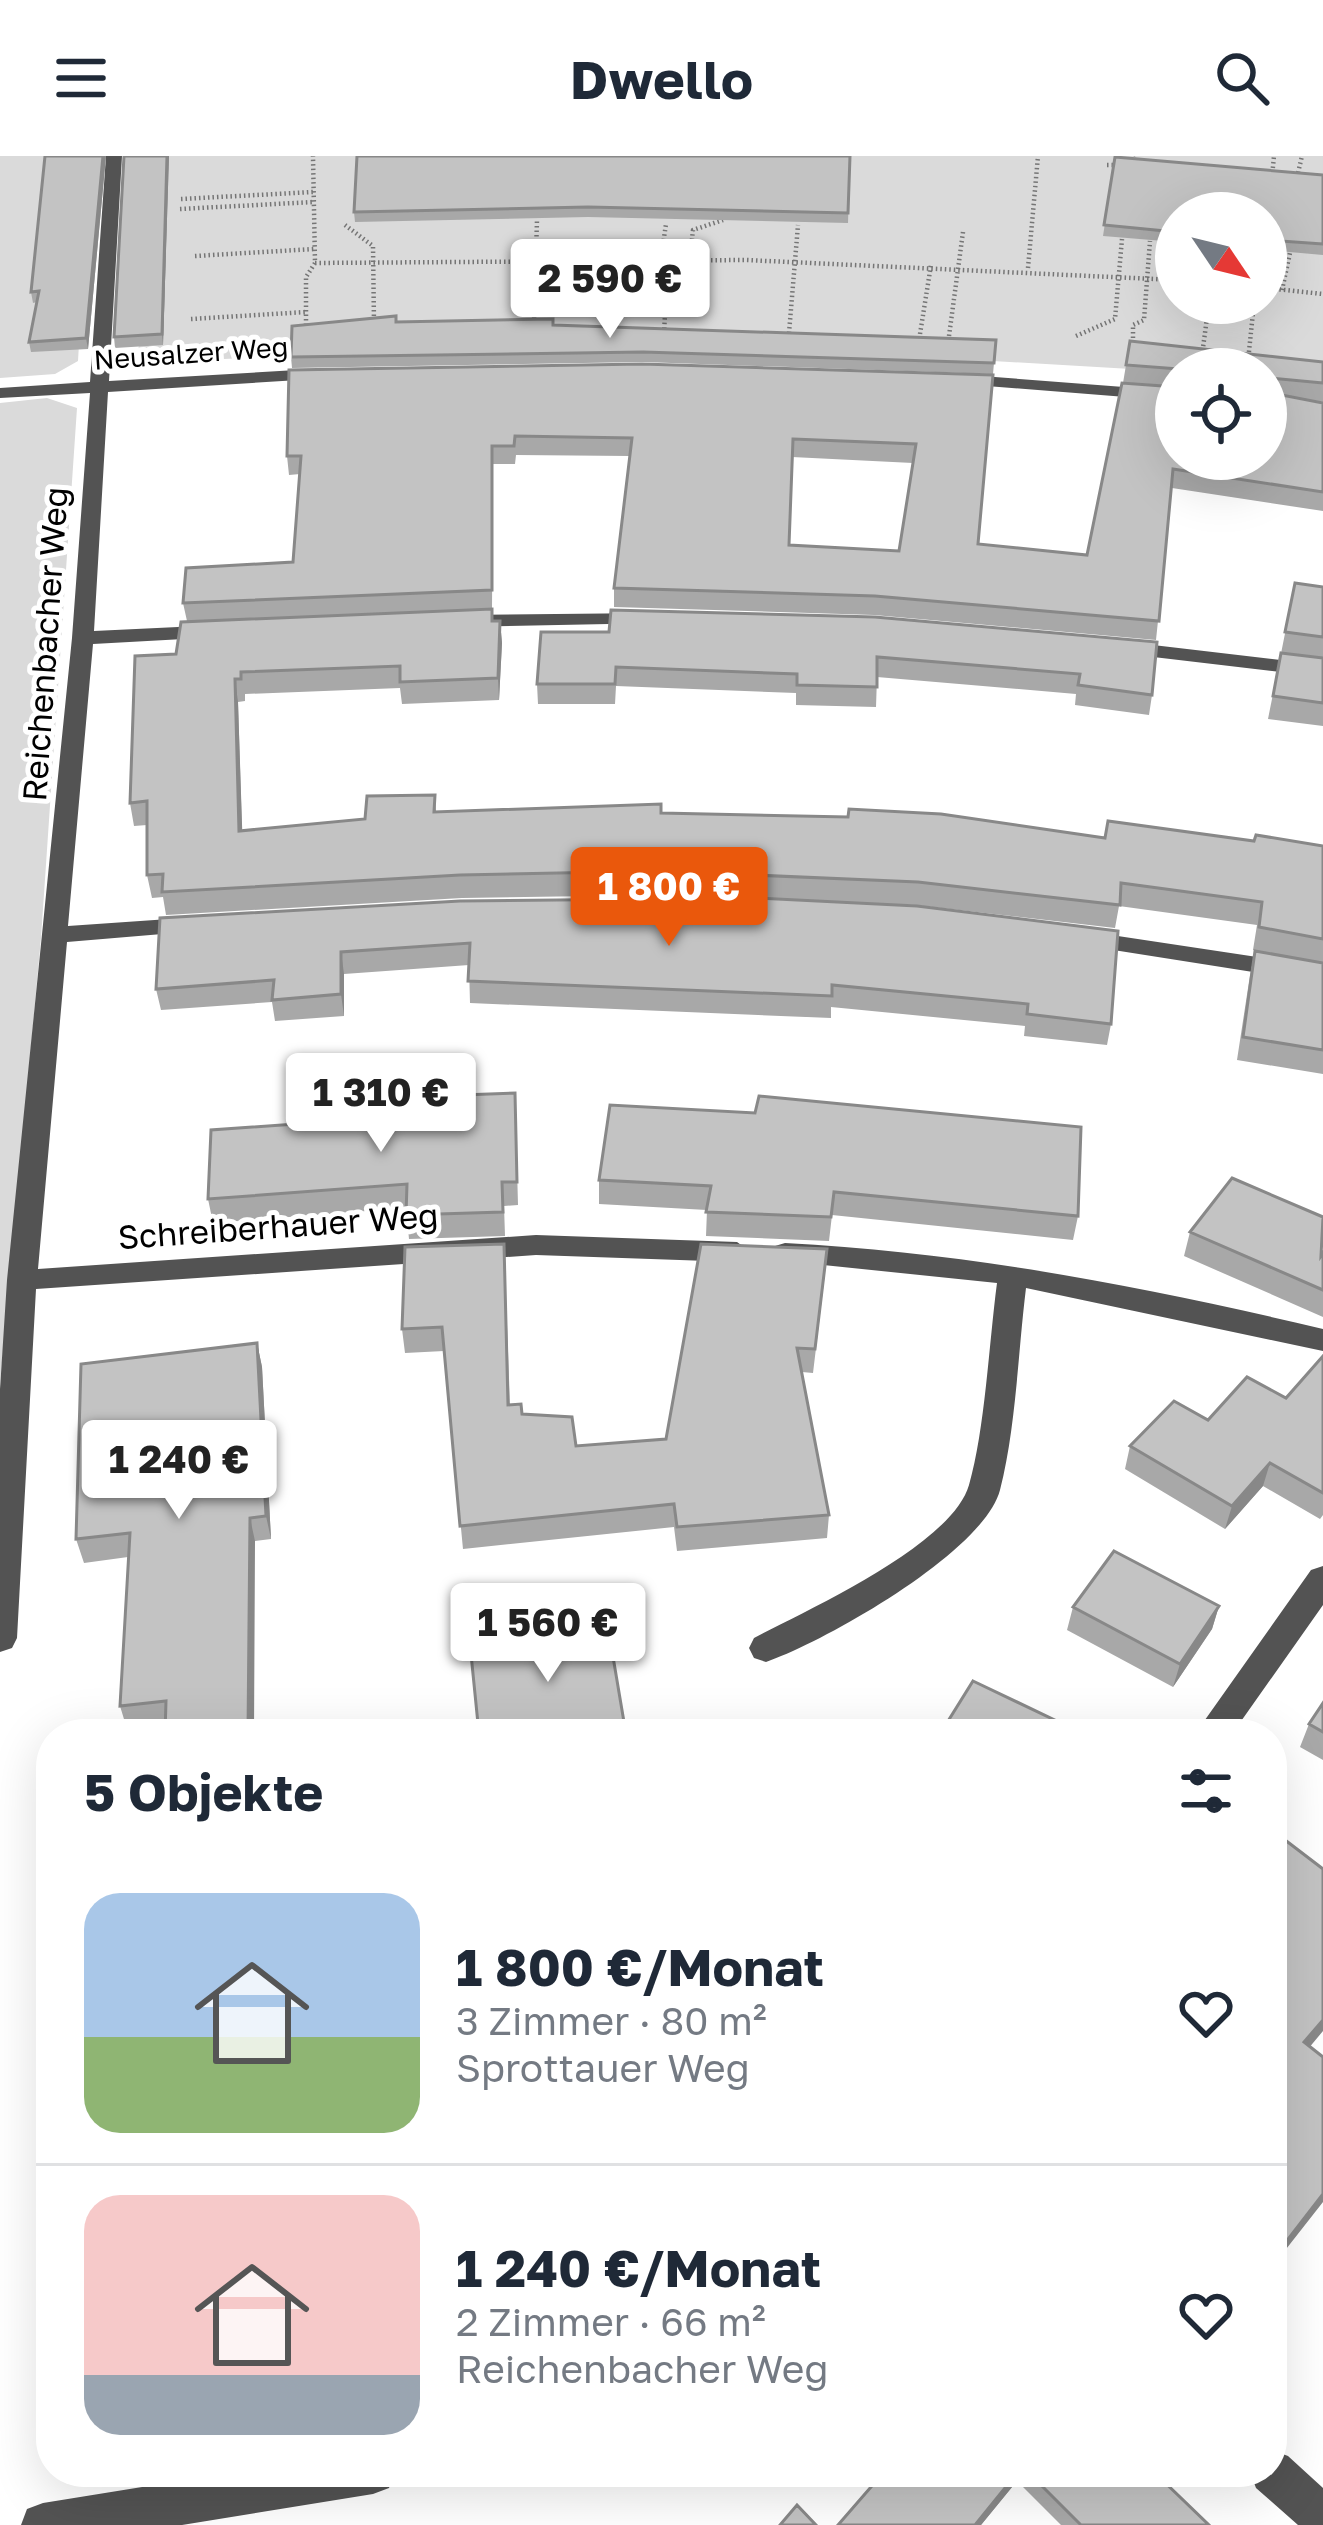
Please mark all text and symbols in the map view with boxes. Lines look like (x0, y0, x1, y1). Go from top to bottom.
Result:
icon: menu (48, 45, 114, 111)
icon: search (1209, 45, 1275, 111)
text: Dwello (570, 46, 753, 111)
north arrow (1155, 192, 1287, 324)
map controls (1155, 192, 1287, 480)
pin: 2 590 € (499, 239, 721, 341)
text: 2 590 € (538, 254, 682, 301)
street label: Neusalzer Weg (93, 330, 289, 376)
button: locate (1155, 348, 1287, 480)
street label: Reichenbacher Weg (14, 485, 75, 802)
pin: 1 800 € (558, 847, 780, 949)
text: 1 800 € (598, 862, 740, 909)
pin: 1 310 € (270, 1053, 492, 1155)
text: 1 310 € (313, 1068, 449, 1115)
street label: Schreiberhauer Weg (116, 1195, 440, 1256)
pin: 1 240 € (68, 1420, 290, 1522)
text: 1 240 € (109, 1435, 249, 1482)
pin: 1 560 € (437, 1583, 659, 1685)
text: 1 560 € (478, 1598, 619, 1645)
icon: filters (1173, 1758, 1239, 1824)
text: 5 Objekte (84, 1761, 323, 1822)
text: 1 800 €/Monat (456, 1936, 824, 1997)
icon: home (180, 1941, 324, 2085)
icon: heart (1173, 1980, 1239, 2046)
text: 3 Zimmer · 80 m² (456, 1997, 767, 2044)
text: Sprottauer Weg (456, 2044, 750, 2091)
text: 1 240 €/Monat (456, 2237, 821, 2298)
icon: home (180, 2243, 324, 2387)
icon: heart (1173, 2282, 1239, 2348)
text: 2 Zimmer · 66 m² (456, 2298, 766, 2345)
text: Reichenbacher Weg (456, 2345, 828, 2392)

